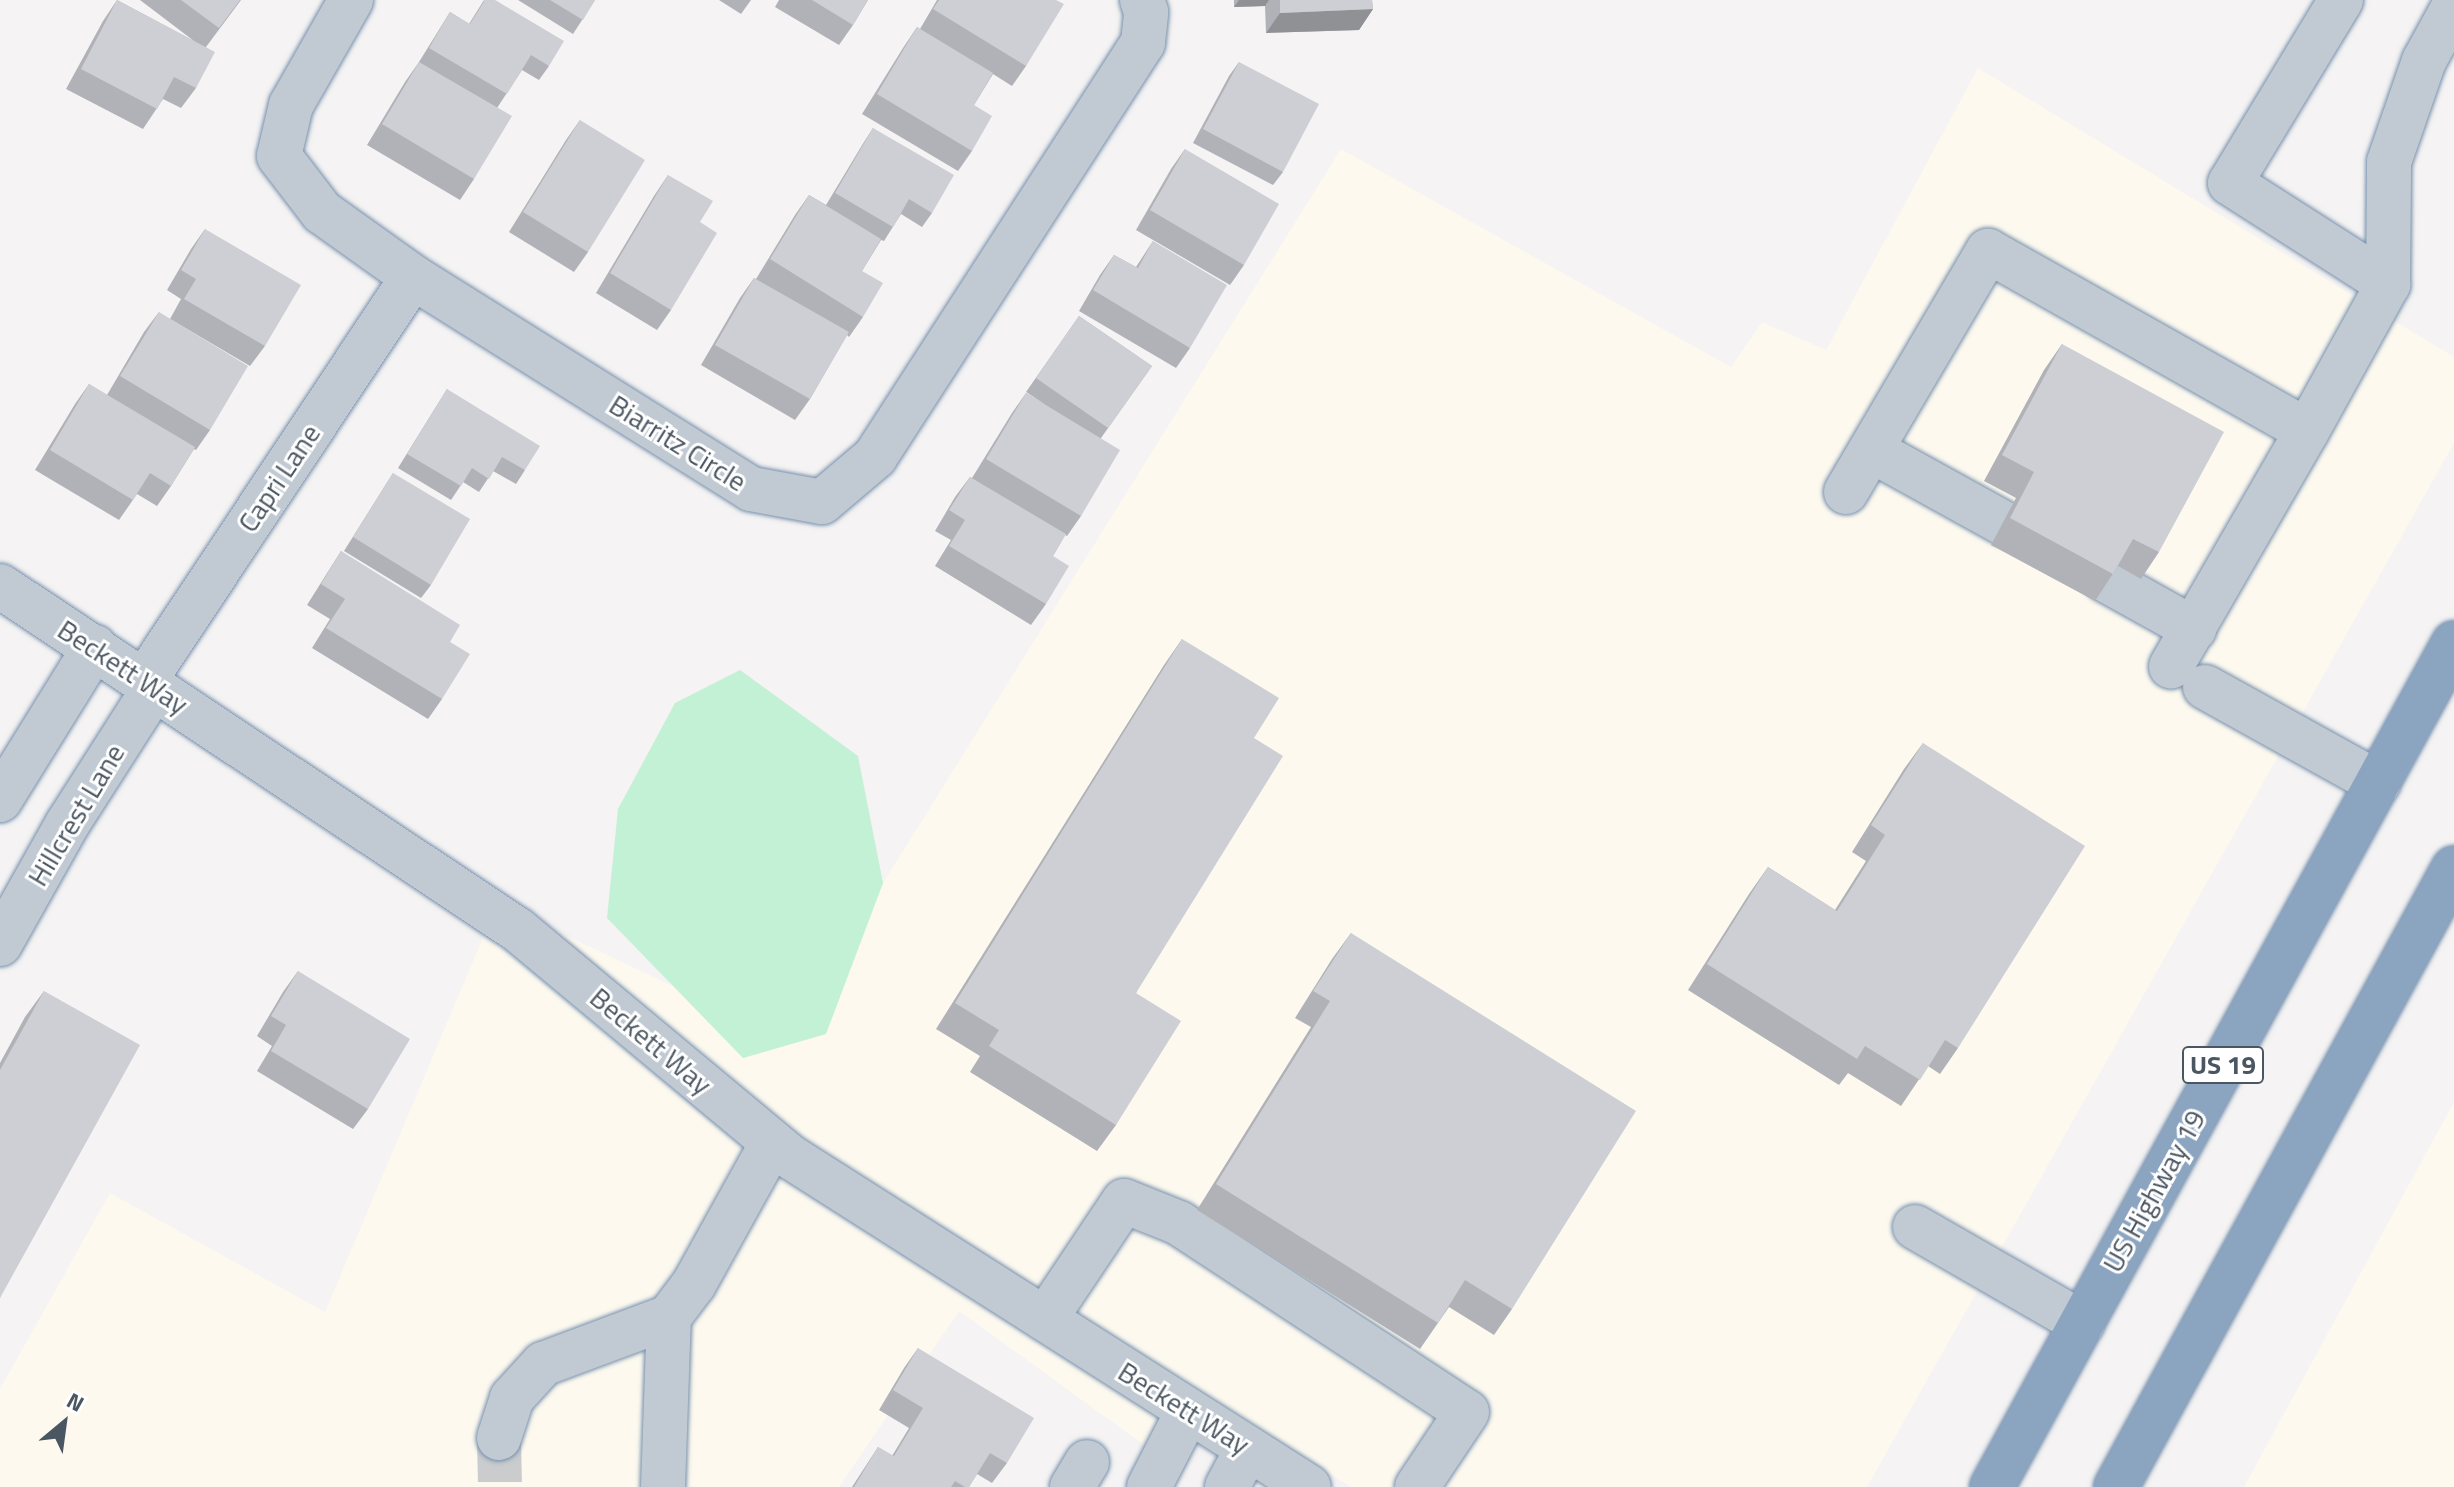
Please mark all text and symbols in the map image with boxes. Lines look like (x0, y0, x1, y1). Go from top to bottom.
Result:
street label: Biarritz Circle (603, 388, 753, 498)
street label: Capri Lane (231, 418, 327, 538)
street label: Beckett Way (52, 613, 194, 721)
street label: Hillcrest Lane (21, 738, 131, 892)
street label: Beckett Way (583, 980, 719, 1102)
road number: US 19 (2181, 1043, 2265, 1087)
street label: US Highway 19 (2096, 1104, 2212, 1278)
street label: Beckett Way (1112, 1354, 1256, 1462)
north arrow (24, 1383, 104, 1463)
text: N (61, 1383, 91, 1421)

